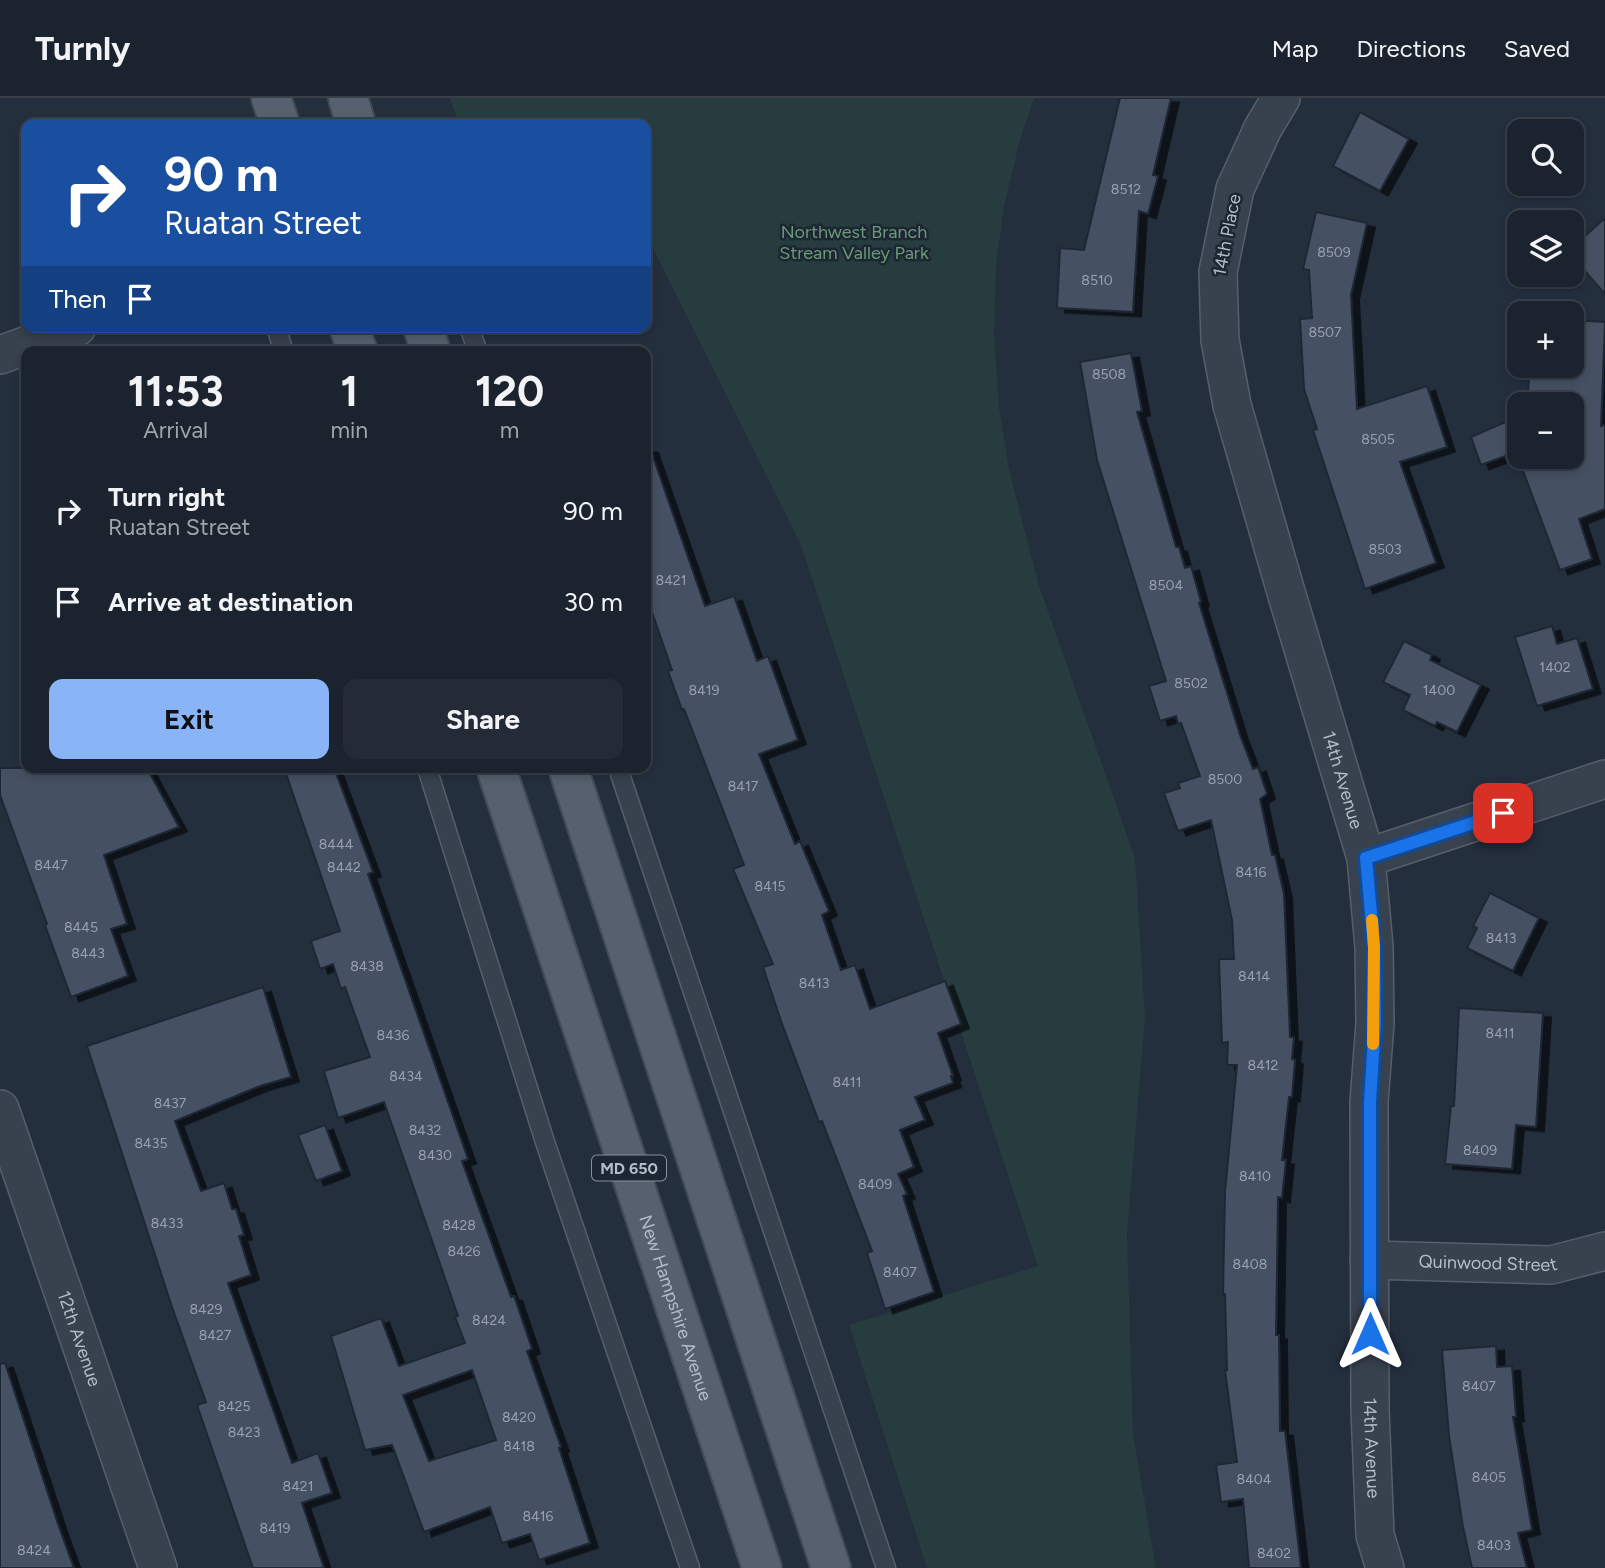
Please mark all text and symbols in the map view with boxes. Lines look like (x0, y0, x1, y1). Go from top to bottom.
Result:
text: Turnly (35, 29, 130, 68)
text: Map (1272, 34, 1318, 63)
text: Directions (1356, 34, 1466, 63)
text: Saved (1504, 34, 1570, 63)
map controls (1507, 119, 1584, 469)
button: search (1507, 119, 1584, 196)
text: 90 m (164, 144, 279, 203)
icon: right (49, 147, 140, 238)
house number: 8512 (1111, 181, 1141, 198)
street label: 14th Place (1208, 192, 1246, 278)
text: Ruatan Street (164, 204, 362, 242)
button: layers (1507, 210, 1584, 287)
park label: Northwest Branch Stream Valley Park (779, 221, 929, 264)
house number: 8509 (1317, 244, 1351, 261)
house number: 8510 (1081, 272, 1113, 289)
icon: arrive (121, 280, 159, 318)
text: Then (49, 283, 107, 315)
button: + (1507, 301, 1584, 378)
house number: 8507 (1308, 324, 1342, 341)
text: 11:53 (128, 366, 224, 417)
text: 1 (340, 366, 358, 417)
text: 120 (475, 366, 544, 417)
house number: 8508 (1092, 366, 1126, 383)
button: − (1507, 392, 1584, 469)
text: Arrival (143, 416, 208, 444)
text: min (330, 416, 368, 444)
text: m (500, 416, 519, 444)
house number: 8505 (1361, 431, 1395, 448)
text: Turn right (108, 481, 225, 513)
icon: right (49, 492, 87, 530)
text: 90 m (563, 495, 623, 527)
text: Ruatan Street (108, 513, 250, 541)
house number: 8503 (1368, 541, 1402, 558)
house number: 8421 (656, 572, 686, 589)
house number: 8504 (1149, 577, 1183, 594)
icon: arrive (49, 583, 87, 621)
text: Arrive at destination (108, 586, 353, 618)
text: 30 m (564, 586, 623, 618)
house number: 1402 (1539, 659, 1571, 676)
house number: 8502 (1174, 675, 1208, 692)
button: Exit (49, 679, 329, 759)
button: Share (343, 679, 623, 759)
house number: 8419 (689, 682, 720, 699)
house number: 1400 (1423, 682, 1455, 699)
street label: 14th Avenue (1318, 729, 1368, 832)
house number: 8500 (1208, 771, 1242, 788)
house number: 8417 (728, 778, 759, 795)
pin (1473, 783, 1533, 843)
icon: arrive (1484, 794, 1522, 832)
house number: 8444 (319, 836, 354, 853)
house number: 8447 (34, 857, 68, 874)
house number: 8442 (327, 859, 361, 876)
house number: 8416 (1236, 864, 1267, 881)
house number: 8415 (754, 878, 786, 895)
house number: 8445 (64, 919, 98, 936)
house number: 8413 (1486, 930, 1516, 947)
house number: 8443 (71, 945, 105, 962)
house number: 8438 (350, 958, 384, 975)
house number: 8414 (1238, 968, 1270, 985)
house number: 8413 (799, 975, 829, 992)
house number: 8411 (1486, 1025, 1514, 1042)
house number: 8436 (377, 1027, 409, 1044)
house number: 8412 (1248, 1057, 1278, 1074)
house number: 8434 (389, 1068, 423, 1085)
house number: 8411 (833, 1074, 861, 1091)
house number: 8437 (154, 1095, 187, 1112)
house number: 8432 (409, 1122, 441, 1139)
house number: 8435 (135, 1135, 167, 1152)
house number: 8409 (1463, 1142, 1497, 1159)
house number: 8430 (418, 1147, 452, 1164)
road number: MD 650 (592, 1156, 666, 1180)
house number: 8410 (1239, 1168, 1271, 1185)
house number: 8409 (858, 1176, 892, 1193)
street label: New Hampshire Avenue (634, 1212, 717, 1404)
house number: 8433 (151, 1215, 183, 1232)
house number: 8428 (442, 1217, 476, 1234)
house number: 8426 (447, 1243, 481, 1260)
street label: Quinwood Street (1418, 1250, 1560, 1276)
house number: 8408 (1233, 1256, 1267, 1273)
house number: 8407 (883, 1264, 917, 1281)
street label: 12th Avenue (52, 1288, 106, 1390)
position arrow (1333, 1297, 1407, 1371)
house number: 8429 (189, 1301, 223, 1318)
house number: 8424 (472, 1312, 506, 1329)
house number: 8427 (199, 1327, 232, 1344)
house number: 8407 (1462, 1378, 1496, 1395)
house number: 8425 (217, 1398, 251, 1415)
street label: 14th Avenue (1359, 1398, 1385, 1499)
house number: 8420 (502, 1409, 536, 1426)
house number: 8423 (228, 1424, 260, 1441)
house number: 8418 (503, 1438, 535, 1455)
house number: 8405 (1472, 1469, 1506, 1486)
house number: 8404 (1237, 1471, 1272, 1488)
house number: 8421 (283, 1478, 313, 1495)
house number: 8416 (523, 1508, 554, 1525)
house number: 8419 (260, 1520, 291, 1537)
house number: 8403 (1477, 1537, 1511, 1554)
house number: 8424 (17, 1542, 51, 1559)
house number: 8402 (1257, 1545, 1291, 1562)

